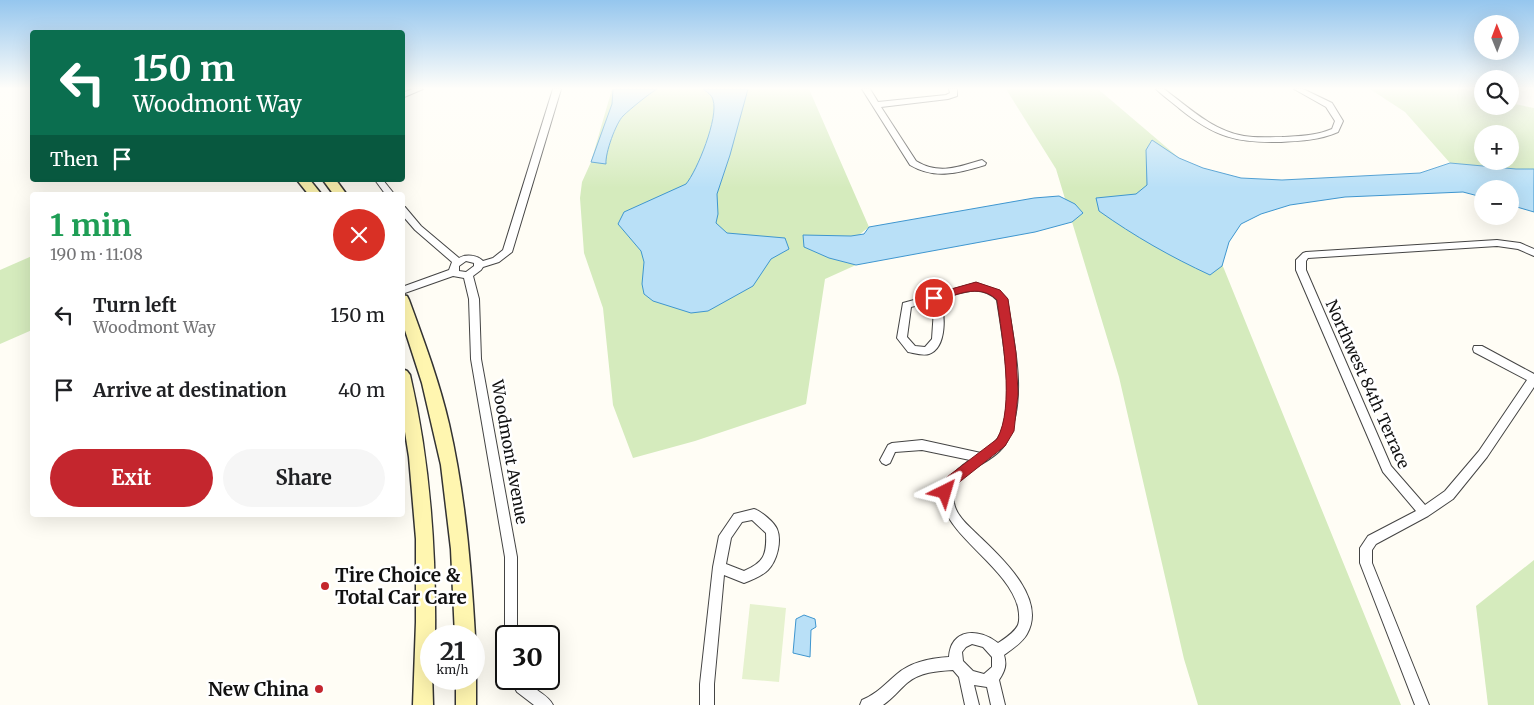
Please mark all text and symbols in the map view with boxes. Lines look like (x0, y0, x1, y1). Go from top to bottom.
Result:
north arrow (1474, 15, 1519, 60)
map controls (1474, 15, 1519, 225)
text: 150 m (133, 47, 235, 91)
icon: left (50, 50, 115, 115)
button: search (1474, 70, 1519, 115)
text: Woodmont Way (133, 90, 302, 118)
button: + (1474, 125, 1519, 170)
icon: arrive (108, 145, 136, 173)
text: Then (50, 147, 98, 171)
button: − (1474, 180, 1519, 225)
text: 1 min (50, 206, 132, 244)
button: close (333, 209, 385, 261)
text: 190 m · 11:08 (50, 244, 143, 264)
pin (913, 277, 955, 319)
icon: arrive (920, 284, 948, 312)
text: Turn left (93, 293, 177, 317)
street label: Northwest 84th Terrace (1322, 296, 1414, 472)
icon: left (50, 301, 78, 329)
text: 150 m (331, 303, 385, 327)
text: Woodmont Way (93, 317, 216, 337)
icon: arrive (50, 376, 78, 404)
street label: Woodmont Avenue (487, 377, 533, 526)
text: Arrive at destination (93, 378, 287, 402)
text: 40 m (338, 378, 385, 402)
button: Exit (50, 449, 213, 507)
button: Share (223, 449, 385, 507)
position arrow (918, 465, 970, 517)
place label: Tire Choice & Total Car Care (335, 563, 467, 609)
marker: Tire Choice & Total Car Care (319, 580, 331, 592)
speed limit sign: 30 (495, 625, 560, 690)
text: 21 (440, 635, 465, 667)
text: km/h (437, 662, 468, 677)
place label: New China (208, 677, 309, 701)
marker: New China (313, 683, 325, 695)

